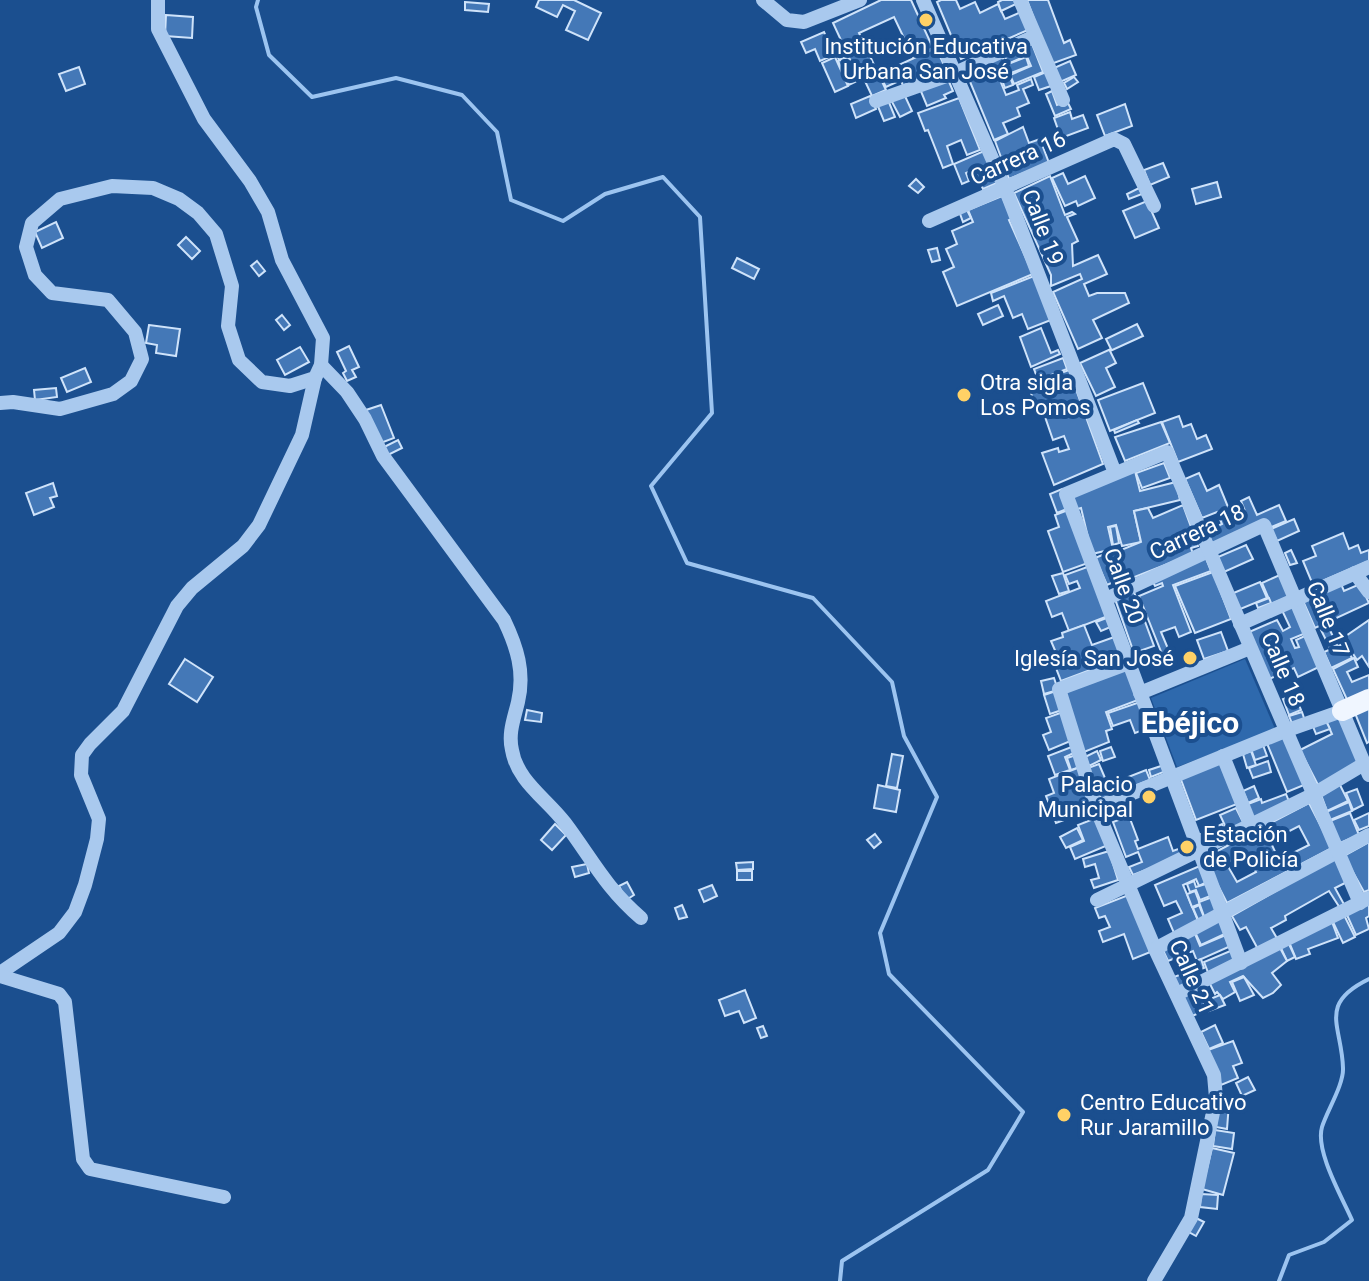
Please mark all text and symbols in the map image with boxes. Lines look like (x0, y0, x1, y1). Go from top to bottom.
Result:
marker: Institución Educativa Urbana San José (917, 11, 935, 29)
place label: Institución Educativa Urbana San José (824, 34, 1028, 84)
street label: Carrera 16 (966, 126, 1070, 190)
street label: Calle 19 (1017, 186, 1069, 268)
place label: Otra sigla Los Pomos (980, 370, 1091, 420)
marker: Otra sigla Los Pomos (955, 386, 973, 404)
street label: Carrera 18 (1146, 499, 1248, 565)
street label: Calle 20 (1099, 545, 1149, 627)
street label: Calle 17 (1302, 578, 1354, 660)
street label: Calle 18 (1256, 628, 1310, 710)
place label: Iglesía San José (1014, 646, 1174, 671)
marker: Iglesía San José (1181, 649, 1199, 667)
district label: Ebéjico (1141, 705, 1239, 740)
place label: Palacio Municipal (1038, 772, 1133, 822)
marker: Palacio Municipal (1140, 788, 1158, 806)
place label: Estación de Policía (1203, 822, 1298, 872)
marker: Estación de Policía (1178, 838, 1196, 856)
street label: Calle 21 (1165, 936, 1219, 1018)
place label: Centro Educativo Rur Jaramillo (1080, 1090, 1246, 1140)
marker: Centro Educativo Rur Jaramillo (1055, 1106, 1073, 1124)

